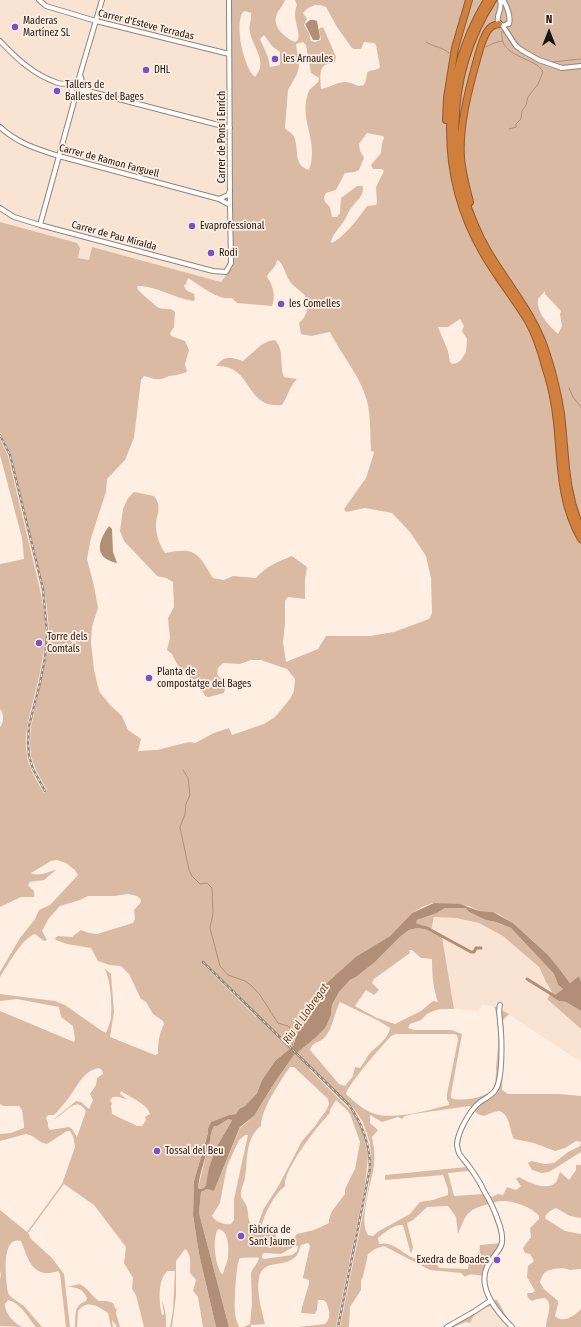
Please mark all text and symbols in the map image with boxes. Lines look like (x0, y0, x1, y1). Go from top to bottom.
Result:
street label: Carrer d'Esteve Terradas (97, 7, 195, 43)
north arrow (529, 12, 569, 52)
text: N (546, 13, 552, 26)
place label: Maderas Martínez SL (23, 15, 70, 38)
marker: Maderas Martínez SL (10, 22, 20, 32)
place label: les Arnaules (283, 53, 333, 65)
marker: les Arnaules (270, 54, 280, 64)
place label: DHL (154, 64, 170, 76)
marker: DHL (141, 65, 151, 75)
place label: Tallers de Ballestes del Bages (65, 79, 144, 102)
marker: Tallers de Ballestes del Bages (52, 86, 62, 96)
street label: Carrer de Pons i Enrich (216, 91, 228, 183)
street label: Carrer de Ramon Farguell (58, 142, 160, 180)
street label: Carrer de Pau Miralda (70, 219, 158, 253)
place label: Evaprofessional (200, 220, 264, 232)
marker: Evaprofessional (187, 221, 197, 231)
place label: Rodi (219, 247, 237, 259)
marker: Rodi (206, 248, 216, 258)
place label: les Comelles (289, 298, 340, 310)
marker: les Comelles (276, 299, 286, 309)
place label: Torre dels Comtals (47, 631, 88, 654)
marker: Torre dels Comtals (34, 638, 44, 648)
place label: Planta de compostatge del Bages (157, 666, 251, 690)
marker: Planta de compostatge del Bages (144, 673, 154, 683)
water label: Riu el Llobregat (280, 981, 332, 1047)
place label: Tossal del Beu (165, 1145, 223, 1157)
marker: Tossal del Beu (152, 1146, 162, 1156)
place label: Fàbrica de Sant Jaume (249, 1224, 295, 1248)
marker: Fàbrica de Sant Jaume (236, 1231, 246, 1241)
place label: Exedra de Boades (417, 1254, 489, 1266)
marker: Exedra de Boades (492, 1255, 502, 1265)

